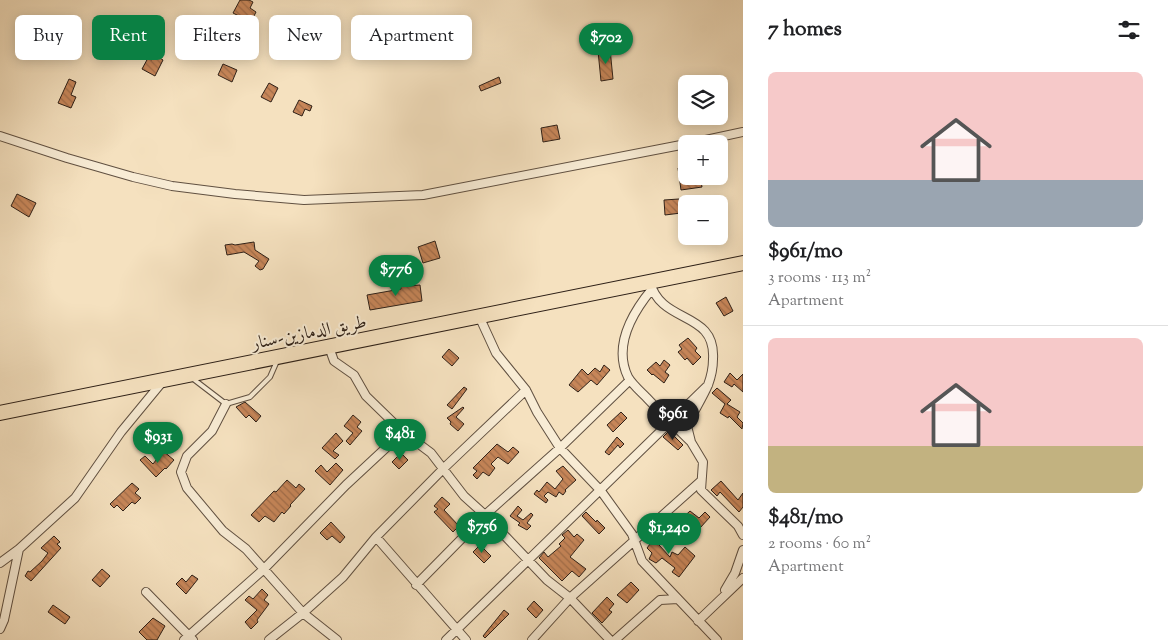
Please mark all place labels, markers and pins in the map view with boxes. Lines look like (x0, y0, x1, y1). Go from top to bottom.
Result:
pin: $702 (576, 22, 636, 65)
pin: $776 (366, 254, 426, 297)
pin: $961 (643, 398, 703, 441)
pin: $481 (370, 418, 430, 461)
pin: $931 (128, 422, 188, 464)
pin: $756 (452, 512, 512, 554)
pin: $1,240 (628, 512, 710, 555)

